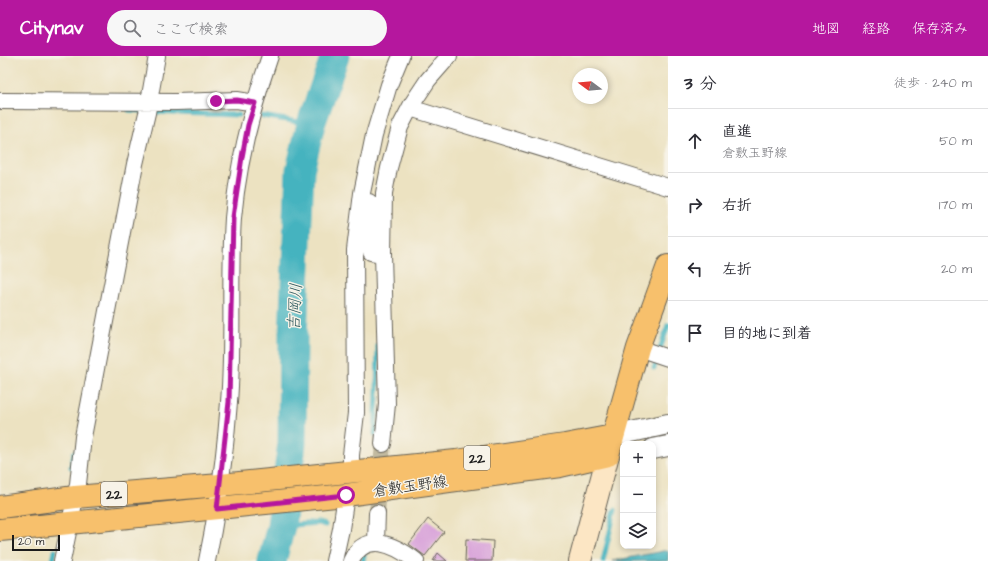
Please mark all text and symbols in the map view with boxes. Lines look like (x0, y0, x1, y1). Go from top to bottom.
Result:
search box (107, 10, 387, 46)
text: Citynav (20, 15, 83, 42)
icon: search (121, 17, 143, 39)
text: ここで検索 (153, 19, 228, 40)
text: 地図 (812, 19, 840, 39)
text: 経路 (862, 19, 890, 39)
text: 保存済み (912, 19, 968, 39)
north arrow (572, 68, 608, 104)
text: 3 分 (684, 72, 716, 96)
text: 徒歩 · 240 m (894, 74, 972, 92)
route end (207, 92, 225, 110)
text: 直進 (722, 121, 752, 142)
icon: ahead (684, 130, 706, 152)
text: 50 m (939, 132, 972, 150)
text: 倉敷玉野線 (722, 144, 787, 162)
icon: right (684, 194, 706, 216)
text: 右折 (722, 195, 752, 216)
text: 170 m (939, 196, 972, 214)
icon: left (684, 258, 706, 280)
text: 左折 (722, 259, 752, 280)
text: 20 m (941, 260, 972, 278)
water label: 吉岡川 (283, 283, 307, 332)
icon: arrive (684, 322, 706, 344)
text: 目的地に到着 (722, 323, 812, 344)
map controls (620, 441, 656, 549)
button: + (620, 441, 656, 477)
road number: 22 (464, 446, 490, 470)
street label: 倉敷玉野線 (371, 471, 449, 502)
button: − (620, 477, 656, 513)
road number: 22 (101, 482, 127, 506)
route start (337, 486, 355, 504)
button: layers (620, 513, 656, 549)
scale bar (12, 533, 60, 552)
text: 20 m (18, 534, 44, 549)

